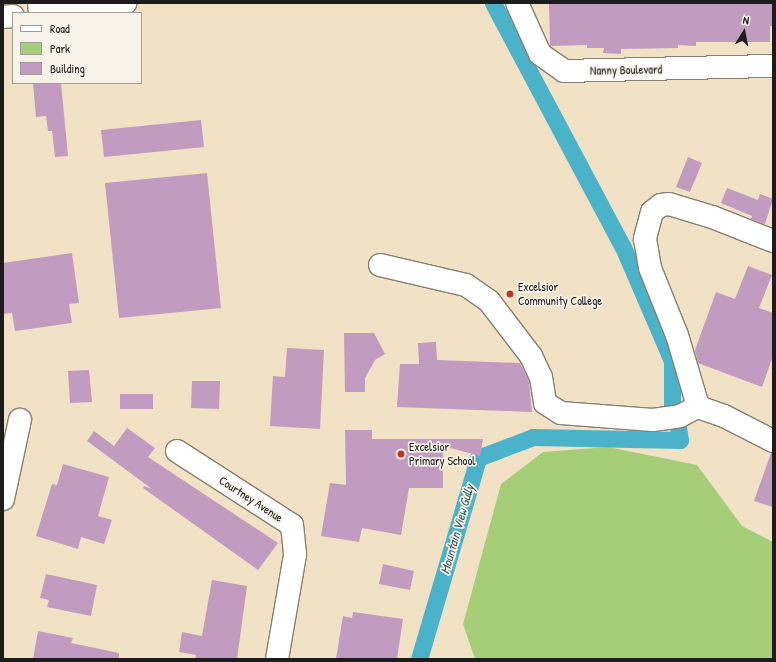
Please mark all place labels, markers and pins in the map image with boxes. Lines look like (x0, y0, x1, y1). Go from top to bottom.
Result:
place label: Excelsior Community College (518, 280, 602, 308)
marker: Excelsior Community College (505, 289, 515, 299)
place label: Excelsior Primary School (409, 440, 475, 468)
marker: Excelsior Primary School (396, 449, 406, 459)

